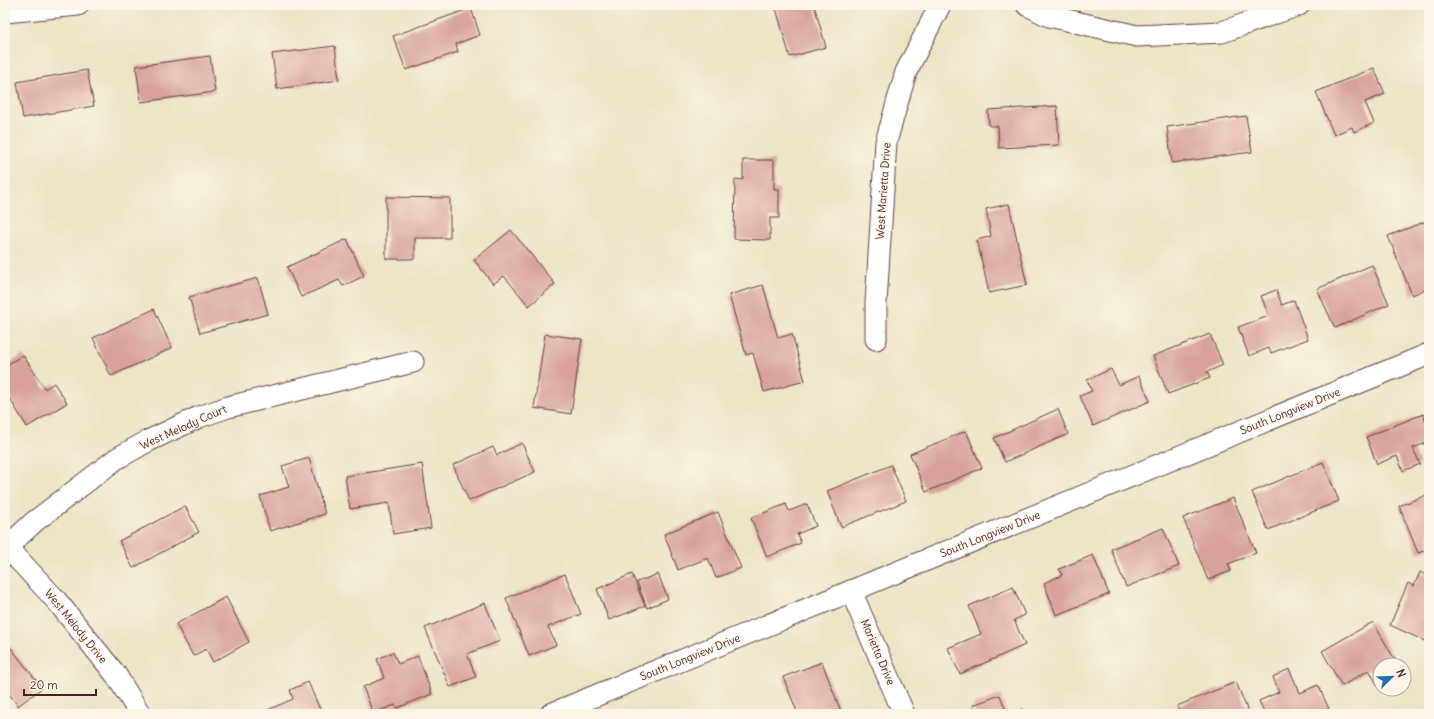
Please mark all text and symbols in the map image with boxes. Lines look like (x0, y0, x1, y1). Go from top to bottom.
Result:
street label: West Marietta Drive (873, 142, 893, 240)
street label: South Longview Drive (1238, 384, 1342, 438)
street label: West Melody Court (137, 401, 229, 452)
street label: South Longview Drive (938, 507, 1042, 561)
street label: West Melody Drive (42, 586, 110, 666)
street label: Marietta Drive (858, 617, 898, 687)
street label: South Longview Drive (638, 630, 742, 684)
north arrow (1372, 657, 1412, 697)
text: N (1393, 667, 1409, 679)
scale bar (24, 671, 96, 697)
text: 20 m (30, 677, 58, 692)

